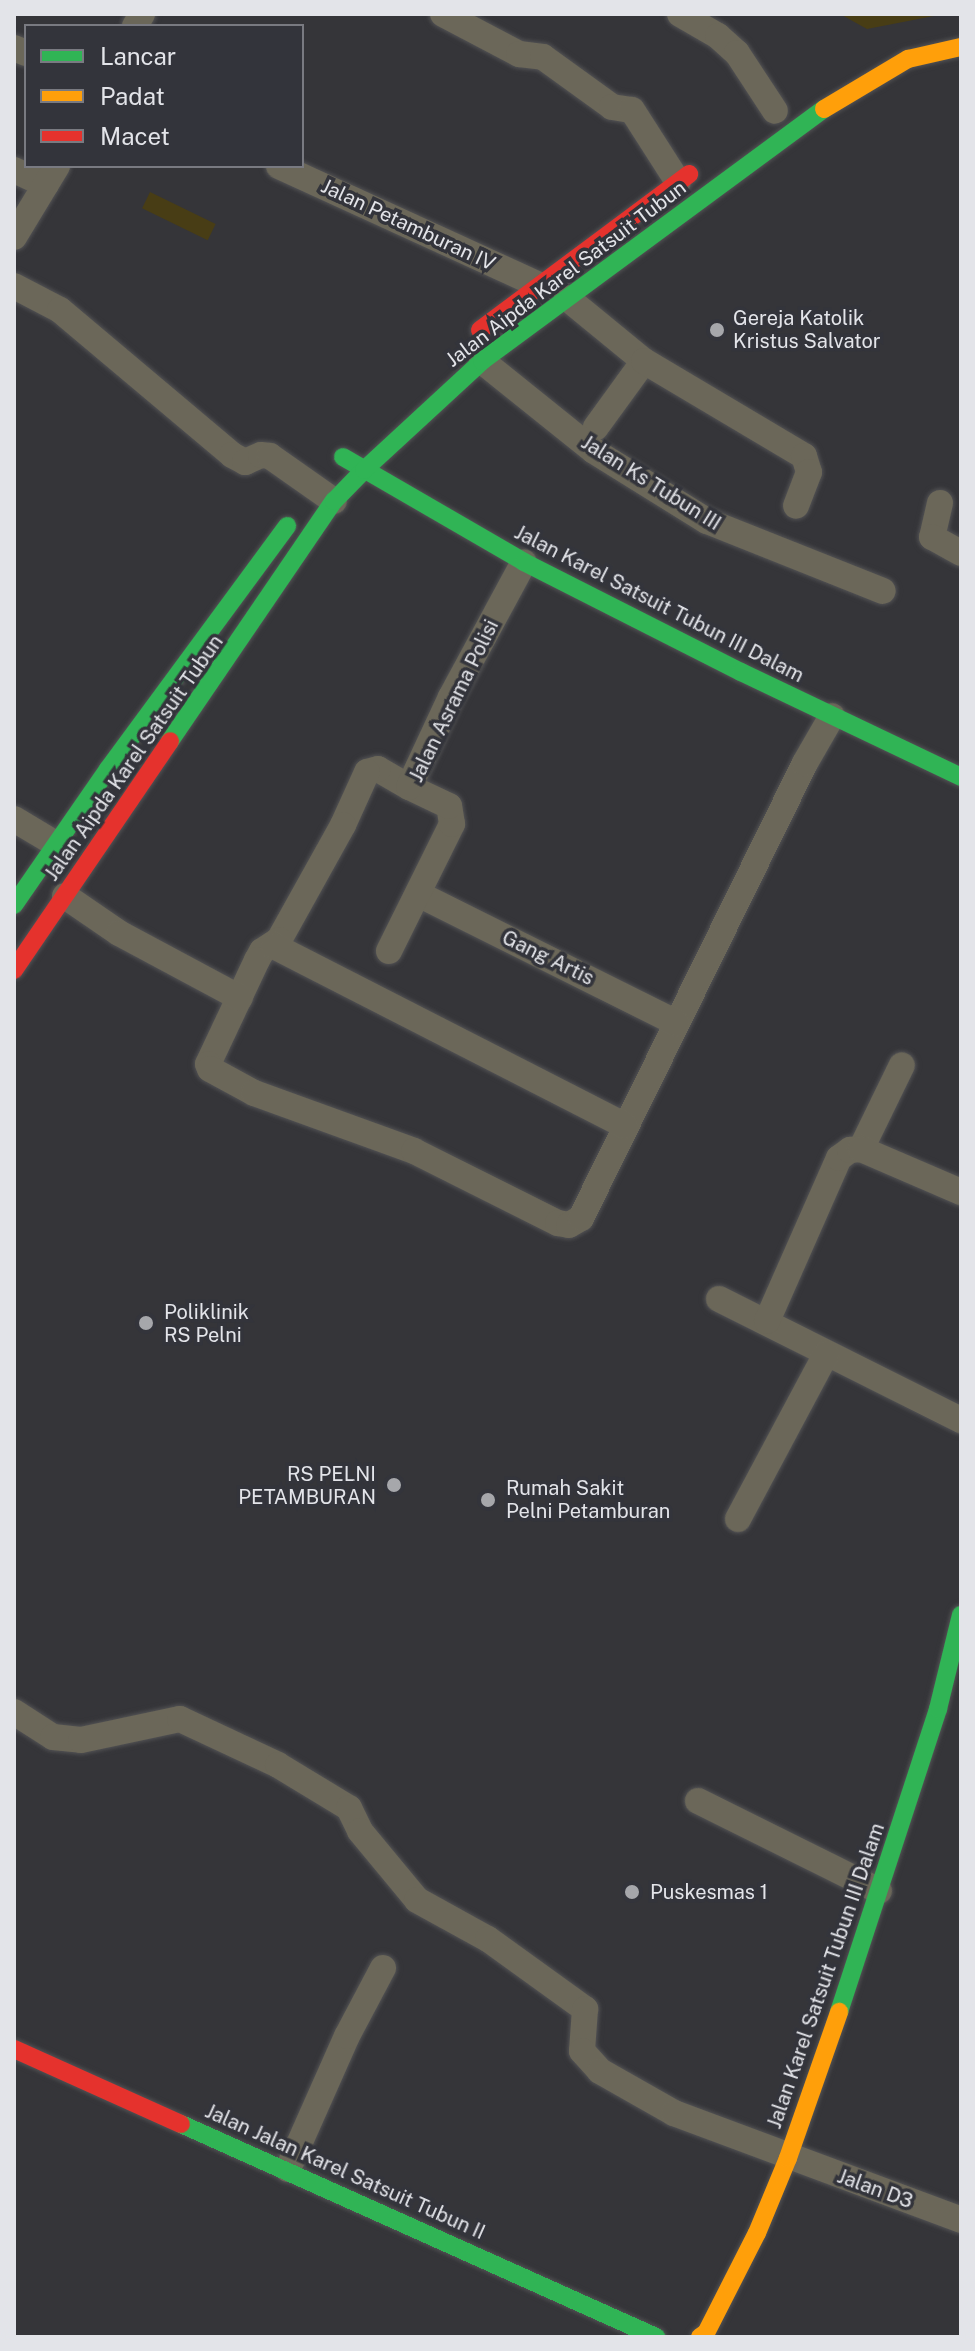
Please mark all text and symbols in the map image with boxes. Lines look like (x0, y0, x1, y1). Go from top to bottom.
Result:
legend (24, 24, 304, 168)
text: Lancar (100, 42, 176, 70)
text: Padat (100, 82, 165, 110)
text: Macet (100, 122, 170, 150)
street label: Jalan Petamburan IV (317, 174, 499, 276)
street label: Jalan Aipda Karel Satsuit Tubun (441, 176, 691, 372)
place label: Gereja Katolik Kristus Salvator (733, 306, 881, 353)
marker: Gereja Katolik Kristus Salvator (708, 321, 726, 339)
street label: Jalan Ks Tubun III (577, 430, 725, 536)
street label: Jalan Karel Satsuit Tubun III Dalam (510, 520, 808, 688)
street label: Jalan Asrama Polisi (404, 616, 504, 786)
street label: Jalan Aipda Karel Satsuit Tubun (40, 630, 228, 886)
street label: Gang Artis (498, 925, 598, 991)
place label: Poliklinik RS Pelni (164, 1300, 249, 1347)
marker: Poliklinik RS Pelni (135, 1312, 157, 1334)
place label: RS PELNI PETAMBURAN (238, 1462, 376, 1509)
marker: RS PELNI PETAMBURAN (383, 1474, 405, 1496)
place label: Rumah Sakit Pelni Petamburan (506, 1476, 670, 1523)
marker: Rumah Sakit Pelni Petamburan (477, 1489, 499, 1511)
street label: Jalan Karel Satsuit Tubun III Dalam (762, 1820, 890, 2132)
place label: Puskesmas 1 (650, 1880, 768, 1904)
marker: Puskesmas 1 (621, 1881, 643, 1903)
street label: Jalan Jalan Karel Satsuit Tubun II (201, 2099, 489, 2245)
street label: Jalan D3 (834, 2164, 916, 2214)

